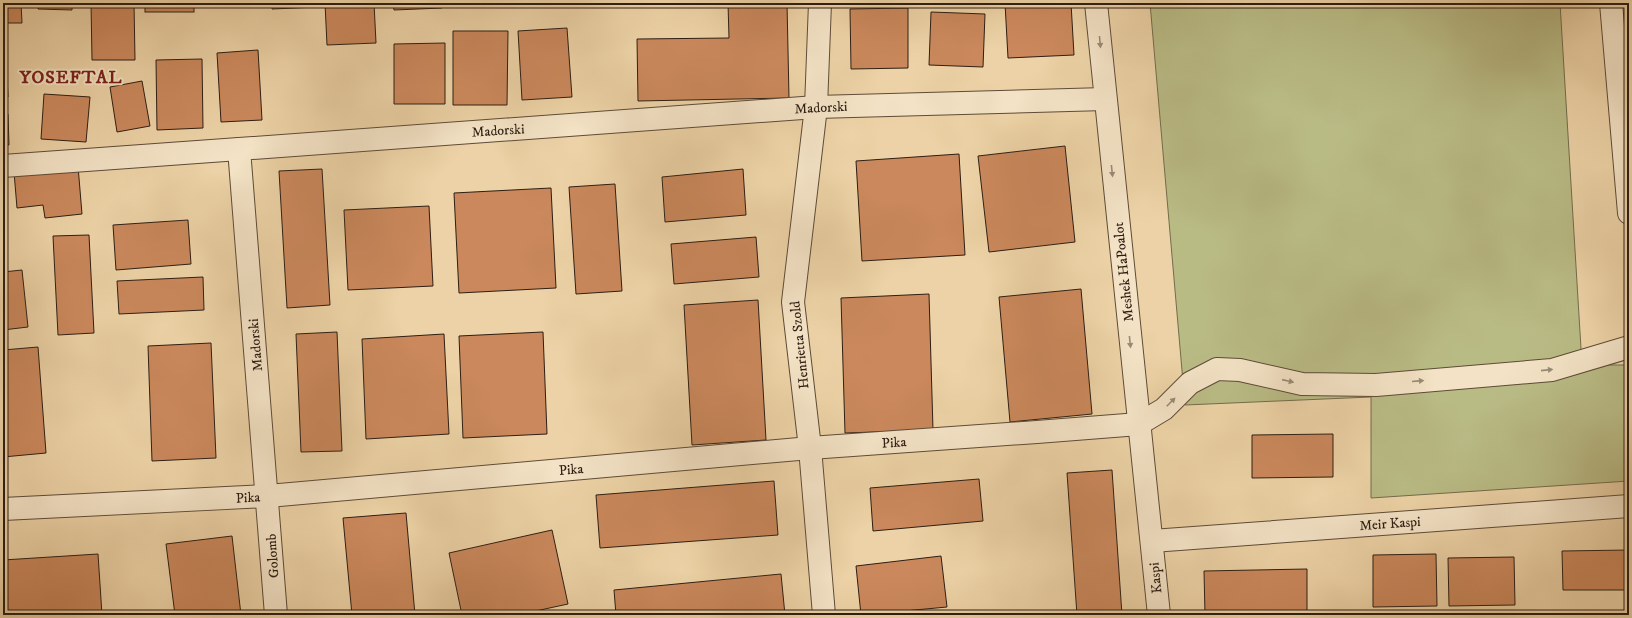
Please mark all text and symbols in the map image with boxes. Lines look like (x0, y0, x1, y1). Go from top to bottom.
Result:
one-way arrow (1096, 36, 1103, 48)
district label: YOSEFTAL (19, 67, 122, 89)
street label: Madorski (794, 98, 848, 118)
street label: Madorski (471, 120, 525, 142)
one-way arrow (1109, 165, 1116, 177)
street label: Meshek HaPoalot (1110, 221, 1138, 323)
street label: Henrietta Szold (786, 300, 814, 390)
street label: Madorski (245, 317, 267, 372)
one-way arrow (1127, 336, 1134, 348)
one-way arrow (1541, 367, 1553, 373)
one-way arrow (1283, 378, 1295, 384)
one-way arrow (1412, 378, 1424, 385)
one-way arrow (1166, 397, 1176, 407)
street label: Pika (881, 433, 907, 453)
street label: Pika (558, 460, 584, 480)
street label: Pika (235, 488, 261, 508)
street label: Meir Kaspi (1359, 513, 1422, 535)
street label: Golomb (262, 533, 284, 579)
street label: Kaspi (1145, 561, 1167, 594)

